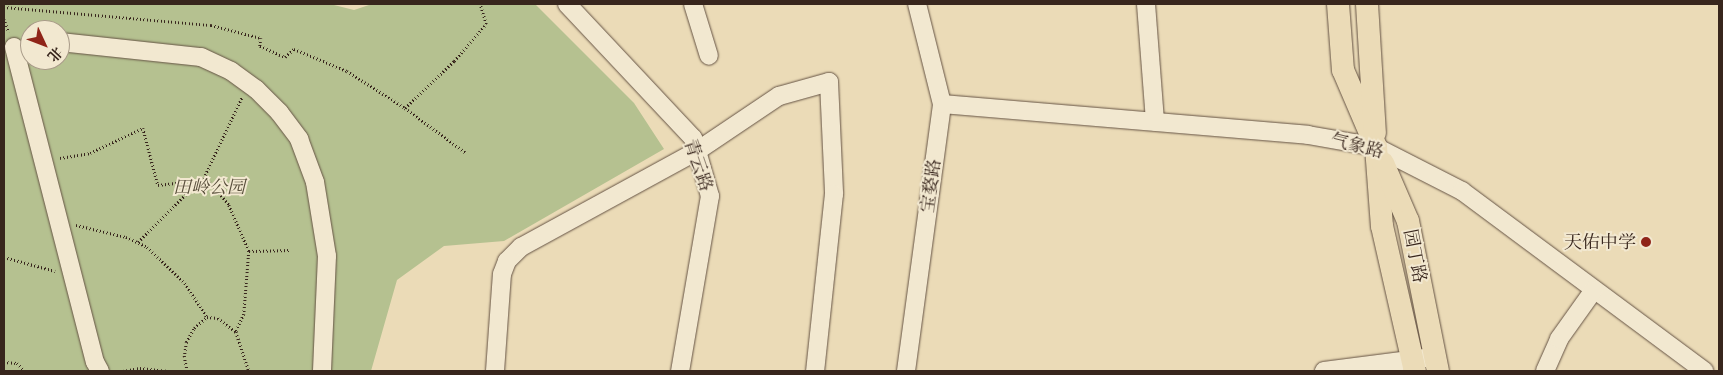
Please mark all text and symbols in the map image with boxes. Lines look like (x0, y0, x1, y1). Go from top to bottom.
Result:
north arrow (20, 20, 70, 70)
text: 北 (44, 43, 67, 66)
street label: 气象路 (1328, 129, 1386, 163)
street label: 青云路 (679, 136, 717, 194)
street label: 宝婺路 (917, 158, 945, 214)
park label: 田岭公园 (173, 176, 245, 198)
street label: 园丁路 (1399, 227, 1431, 285)
place label: 天佑中学 (1564, 231, 1636, 253)
marker: 天佑中学 (1640, 236, 1652, 248)

